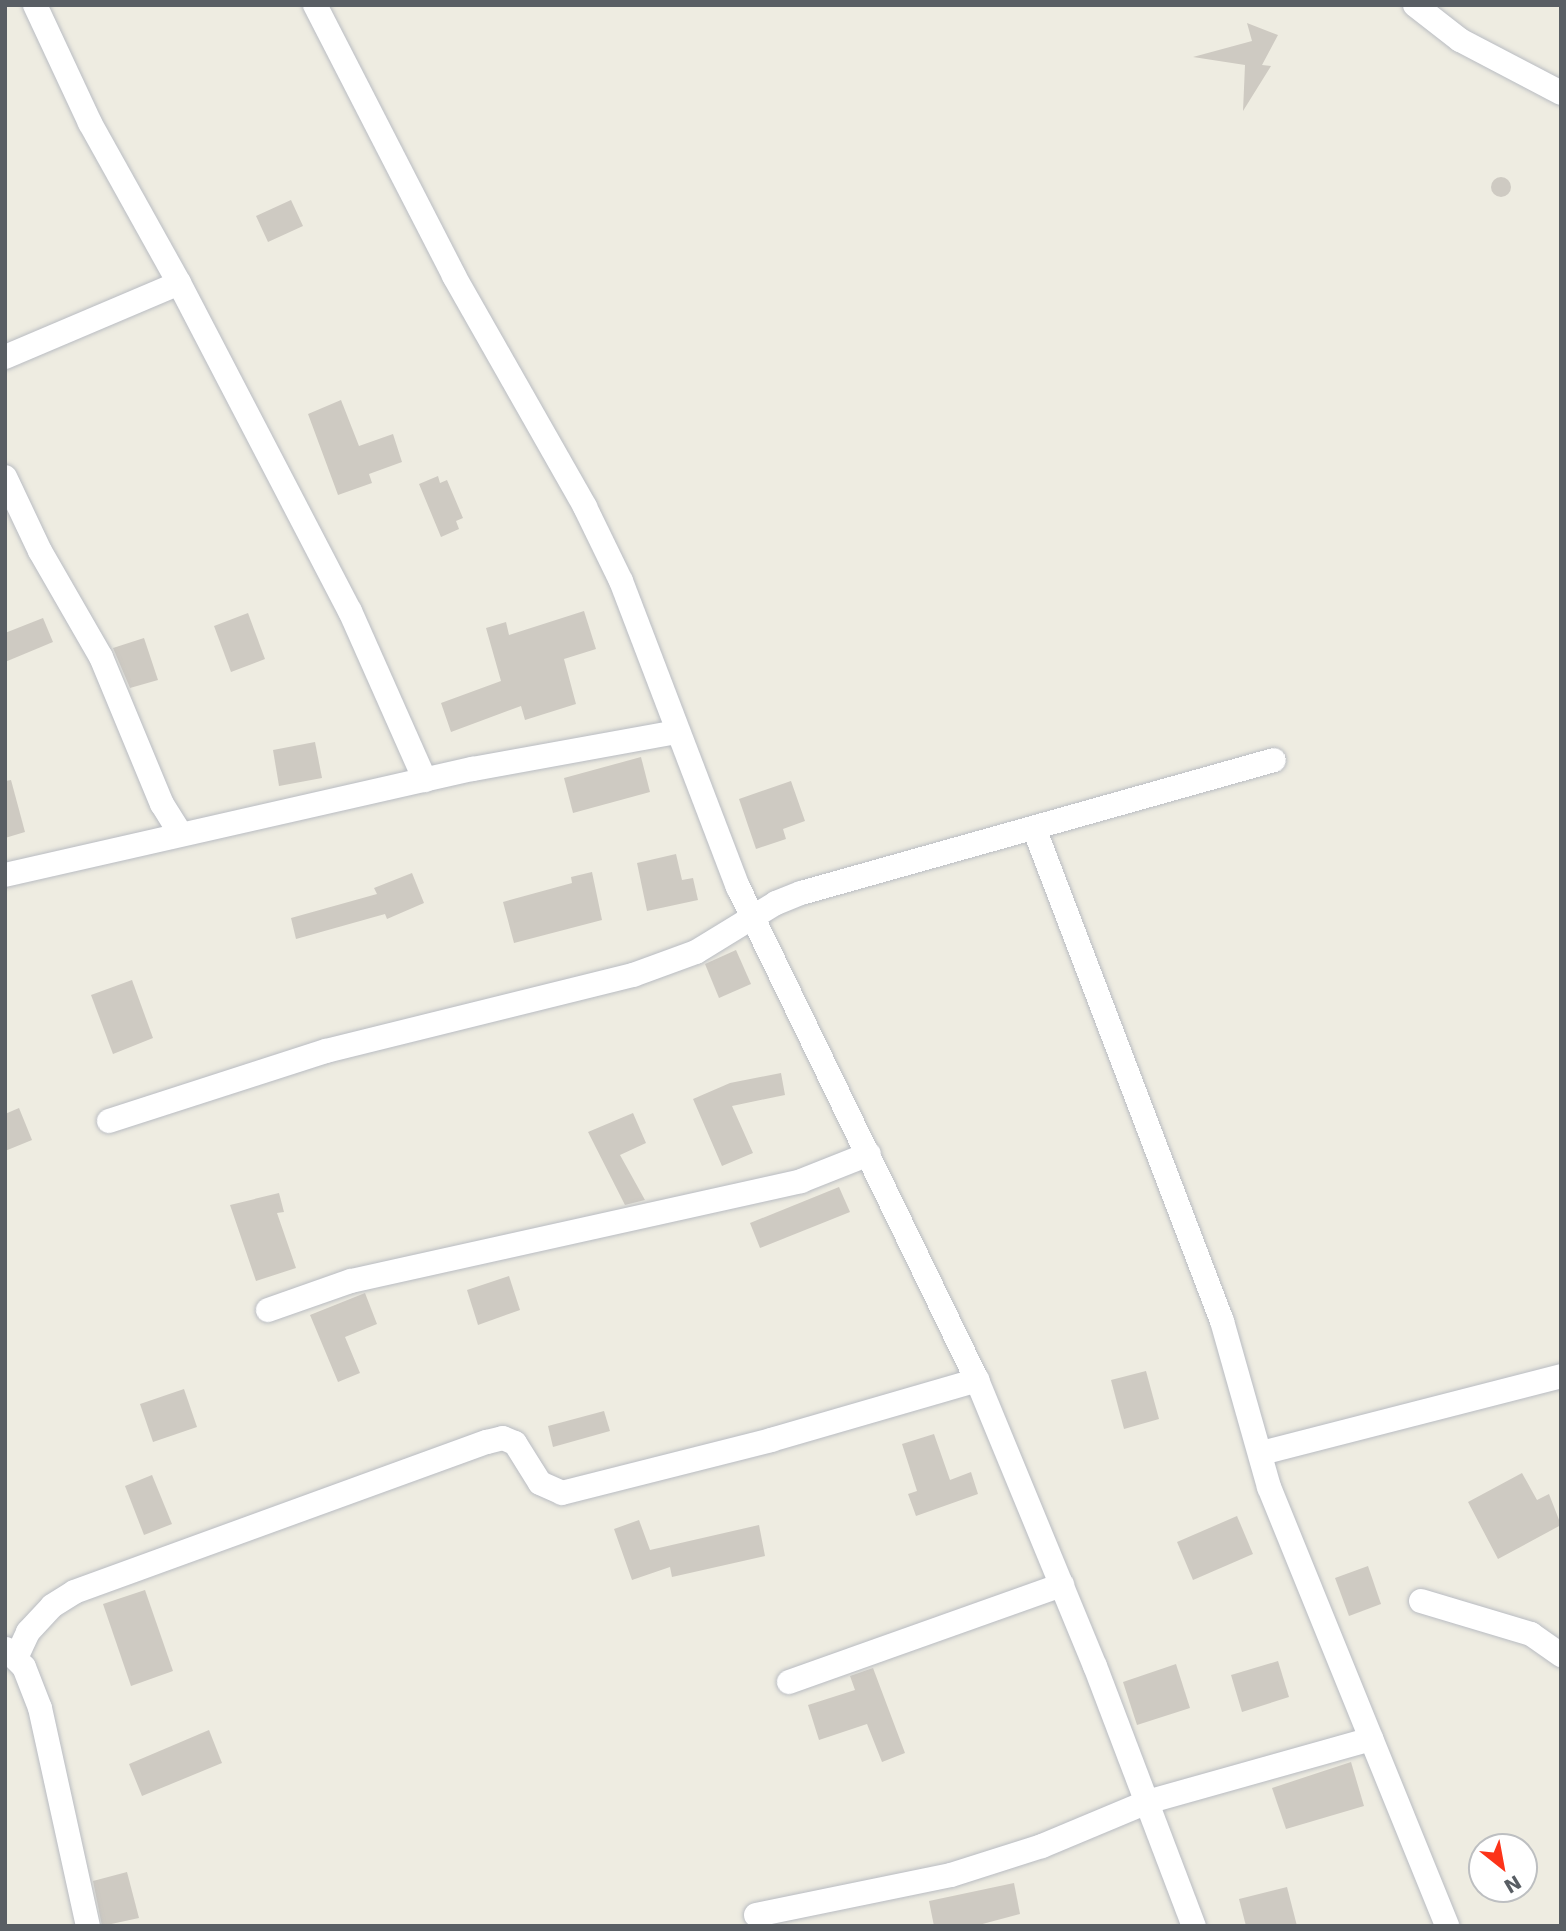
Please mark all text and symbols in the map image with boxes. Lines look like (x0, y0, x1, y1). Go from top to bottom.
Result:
north arrow (1468, 1833, 1538, 1903)
text: N (1500, 1871, 1525, 1898)

